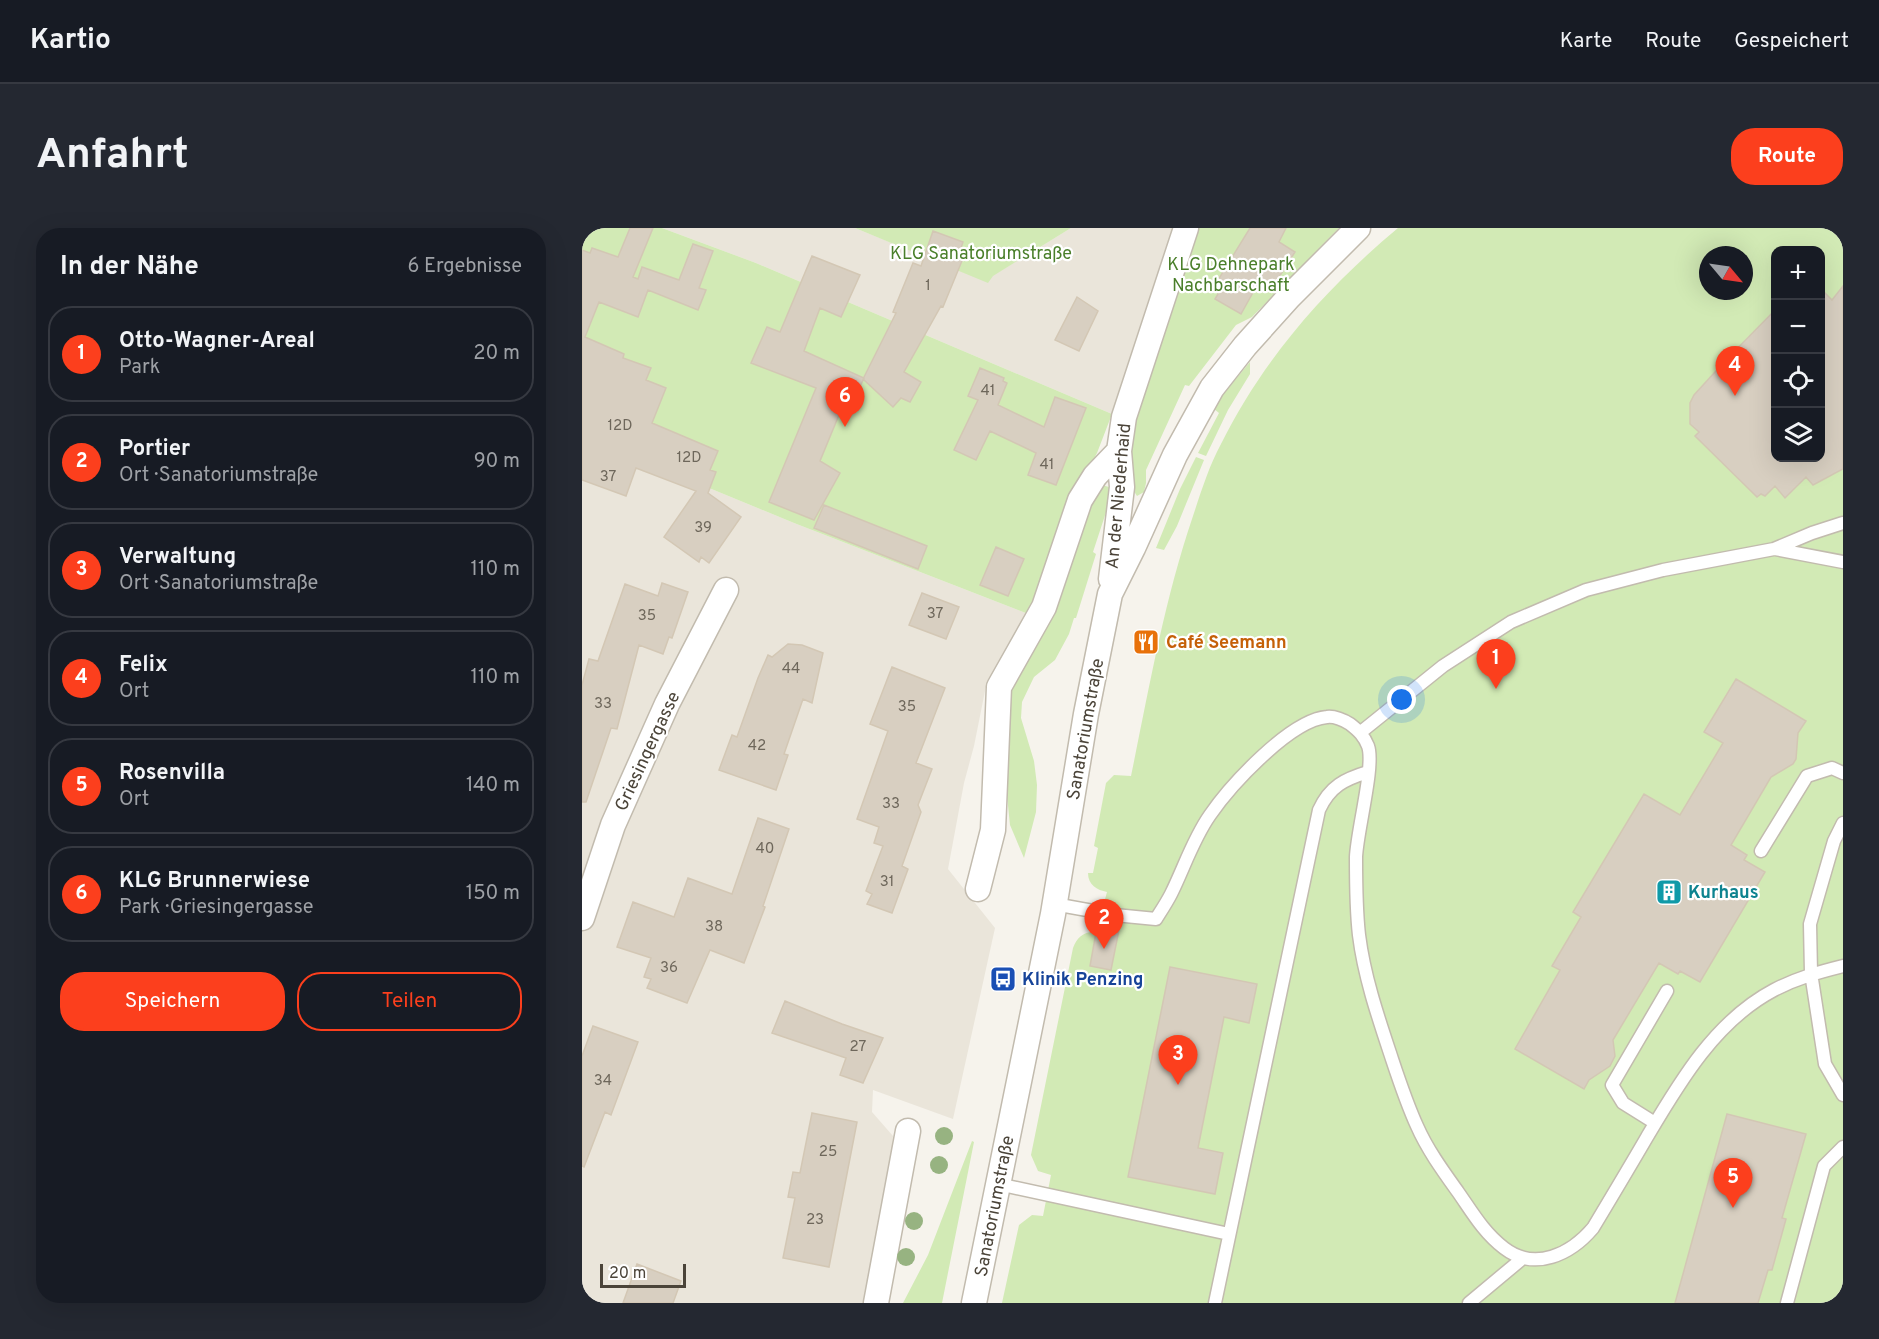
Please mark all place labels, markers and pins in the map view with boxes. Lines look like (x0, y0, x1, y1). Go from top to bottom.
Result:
pin: 4 (1716, 346, 1754, 396)
pin: 6 (826, 378, 864, 427)
restaurant icon: Café Seemann (1131, 627, 1161, 657)
place label: Café Seemann (1166, 632, 1287, 655)
pin: 1 (1476, 640, 1516, 689)
building icon: Kurhaus (1654, 877, 1684, 907)
place label: Kurhaus (1688, 882, 1759, 905)
pin: 2 (1084, 900, 1124, 949)
bus stop icon: Klinik Penzing (988, 964, 1018, 994)
place label: Klinik Penzing (1022, 969, 1143, 992)
pin: 3 (1158, 1036, 1198, 1085)
pin: 5 (1714, 1158, 1752, 1208)

